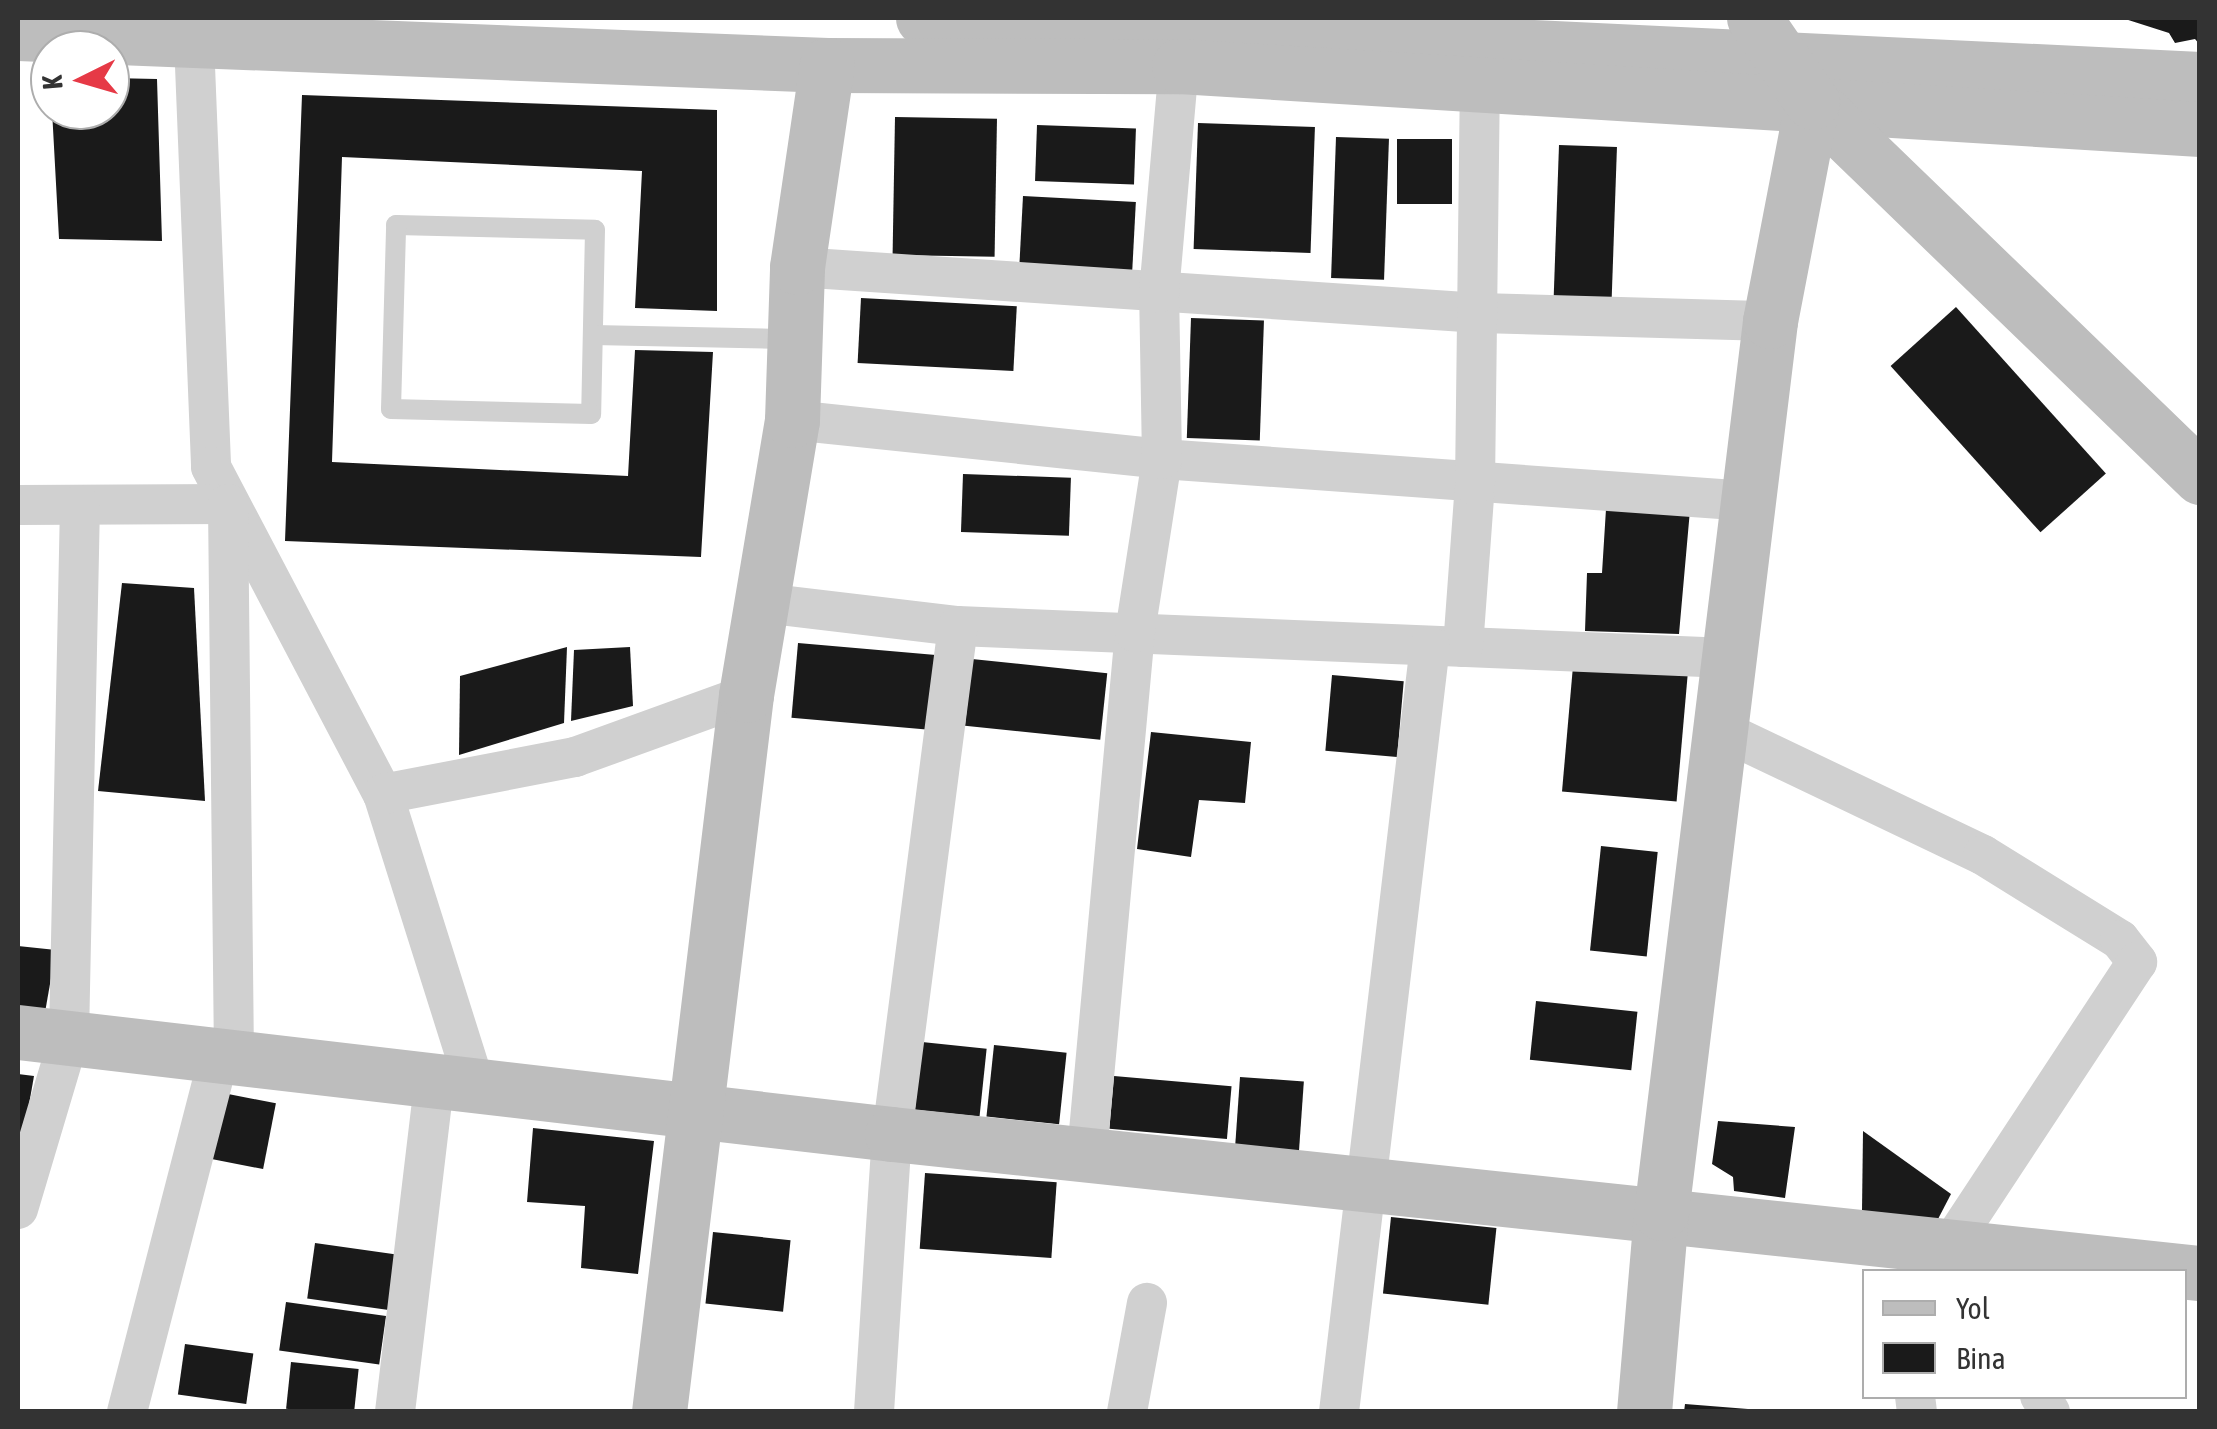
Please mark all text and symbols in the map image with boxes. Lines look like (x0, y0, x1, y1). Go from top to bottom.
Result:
north arrow (30, 30, 130, 130)
text: K (36, 74, 69, 91)
legend (1862, 1269, 2187, 1399)
text: Yol (1956, 1291, 1990, 1325)
text: Bina (1956, 1341, 2006, 1375)

